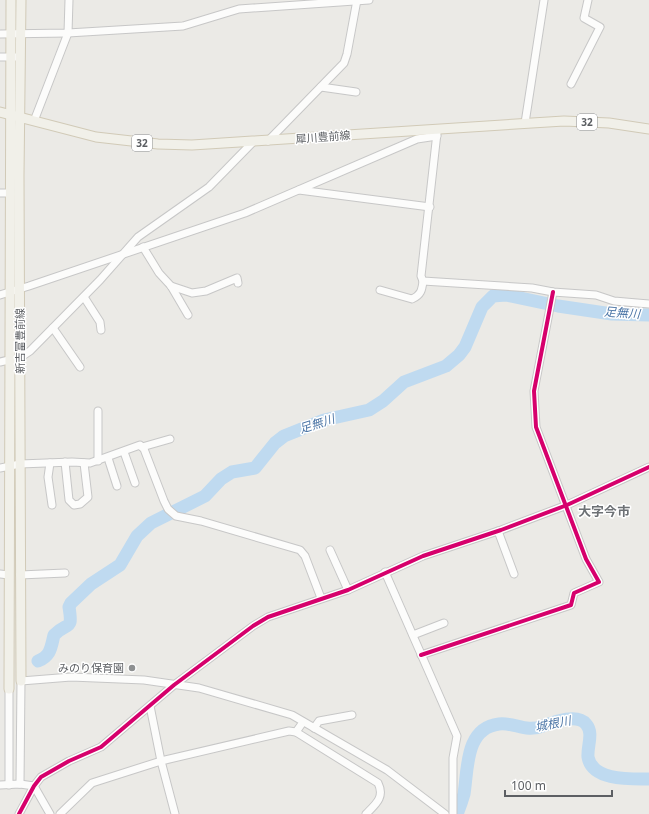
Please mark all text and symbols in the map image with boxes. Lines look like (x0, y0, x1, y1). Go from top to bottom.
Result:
road number: 32 (577, 114, 597, 130)
street label: 犀川豊前線 (295, 127, 351, 146)
road number: 32 (132, 135, 152, 151)
water label: 足無川 (603, 303, 643, 322)
street label: 新吉富豊前線 (12, 308, 27, 374)
water label: 足無川 (297, 409, 338, 437)
district label: 大字今市 (578, 502, 630, 520)
place label: みのり保育園 (58, 660, 124, 675)
marker: みのり保育園 (127, 663, 137, 673)
water label: 城根川 (534, 711, 574, 735)
scale bar (505, 772, 612, 798)
text: 100 m (511, 777, 546, 794)

